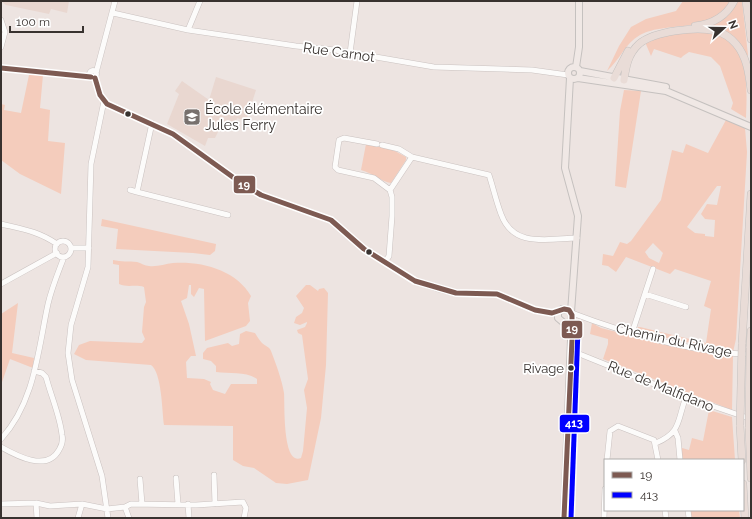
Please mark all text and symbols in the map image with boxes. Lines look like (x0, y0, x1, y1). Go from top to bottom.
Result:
scale bar (10, 8, 83, 34)
north arrow (704, 8, 744, 48)
text: 100 m (16, 15, 50, 29)
text: N (725, 18, 740, 31)
street label: Rue Carnot (302, 39, 376, 65)
place label: École élémentaire Jules Ferry (205, 100, 323, 133)
school or university icon: École élémentaire Jules Ferry (182, 107, 202, 127)
unlabelled marker (123, 109, 133, 119)
line badge: 19 (233, 175, 256, 194)
text: 19 (238, 179, 250, 192)
unlabelled marker (364, 247, 374, 257)
line badge: 19 (561, 320, 583, 339)
street label: Chemin du Rivage (615, 320, 733, 360)
text: 19 (566, 323, 578, 336)
street label: Rue de Malfidano (606, 357, 716, 415)
place label: Rivage (523, 361, 564, 376)
marker: Rivage (566, 363, 576, 373)
line badge: 413 (559, 414, 590, 433)
text: 413 (565, 417, 583, 430)
legend (604, 459, 744, 511)
text: 19 (640, 468, 652, 482)
text: 413 (640, 488, 658, 502)

